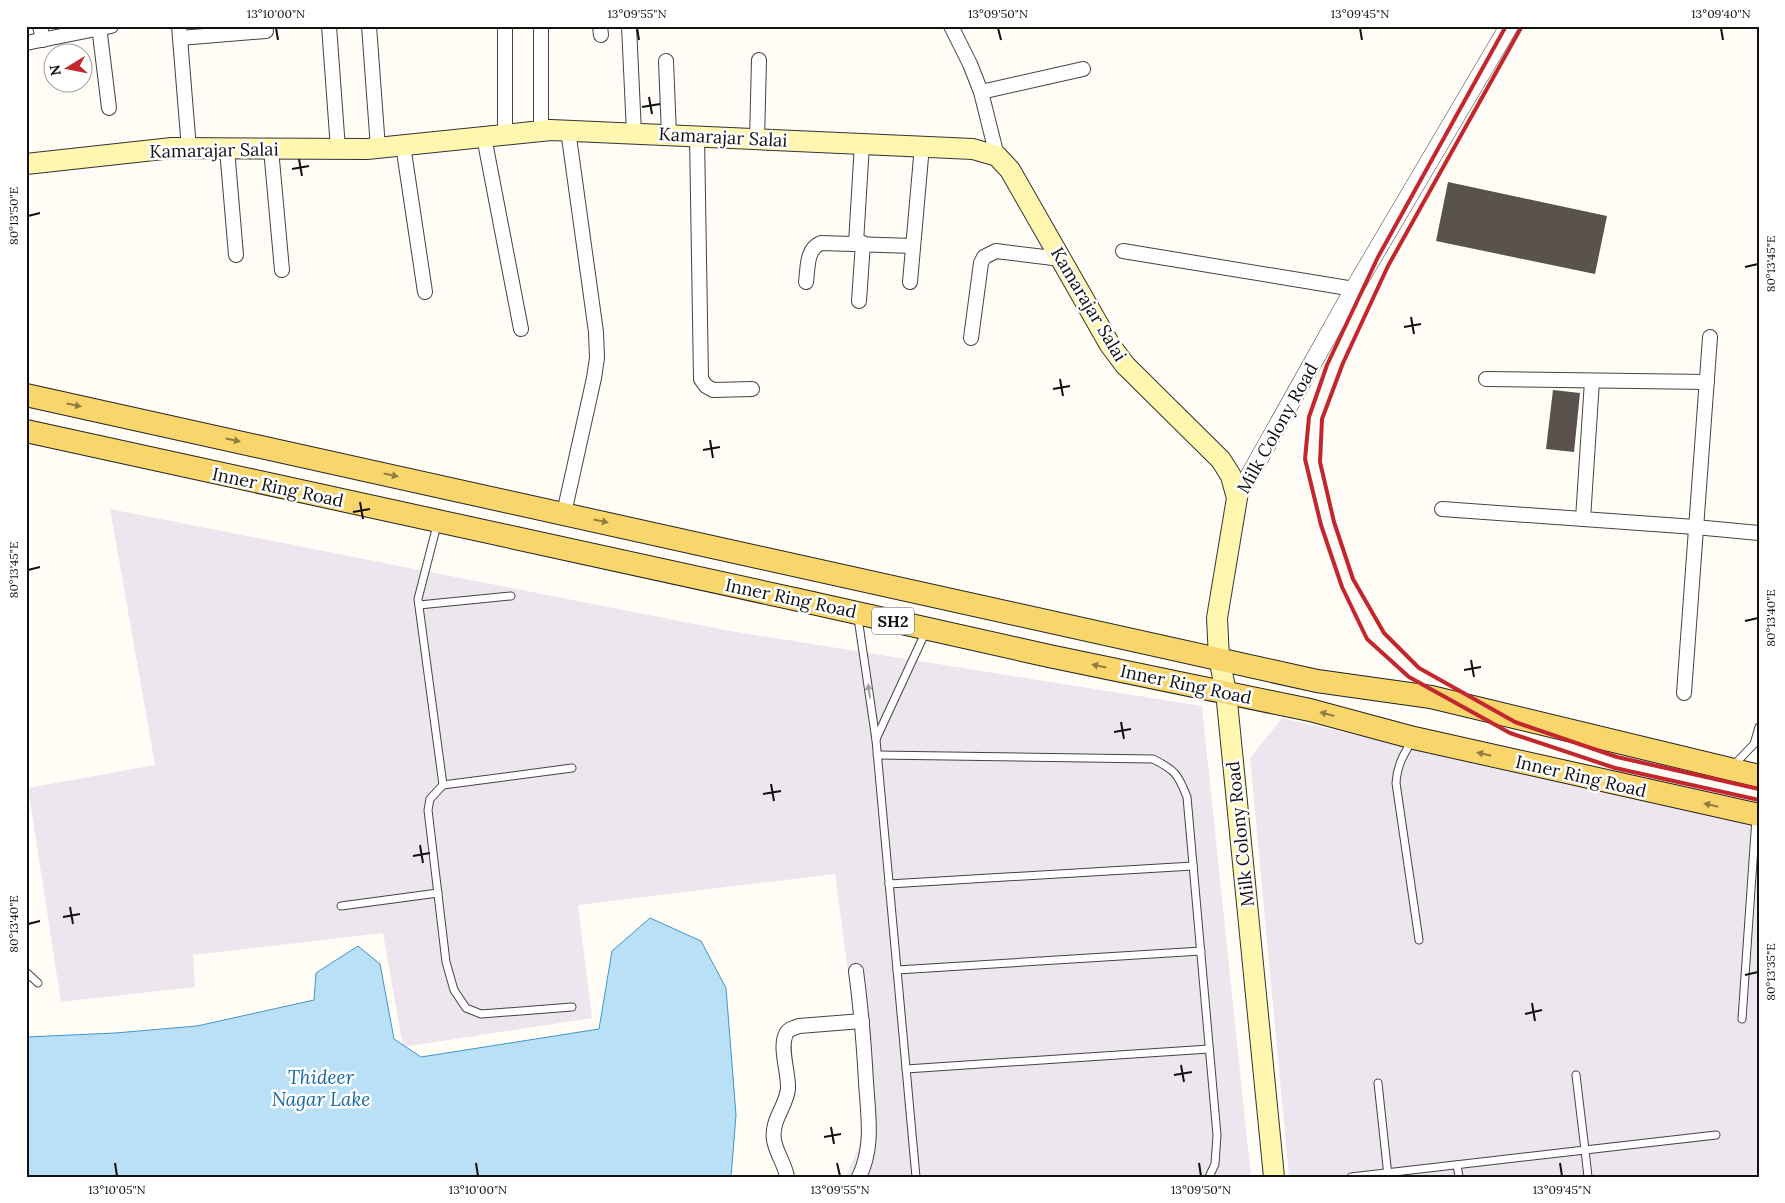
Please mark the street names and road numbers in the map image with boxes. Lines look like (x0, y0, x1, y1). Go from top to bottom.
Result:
street label: Kamarajar Salai (658, 122, 788, 152)
street label: Kamarajar Salai (149, 137, 279, 163)
street label: Kamarajar Salai (1046, 243, 1132, 365)
street label: Milk Colony Road (1231, 358, 1323, 498)
street label: Inner Ring Road (210, 462, 346, 512)
street label: Inner Ring Road (723, 573, 859, 623)
road number: SH2 (872, 608, 914, 634)
street label: Inner Ring Road (1118, 659, 1254, 709)
street label: Inner Ring Road (1513, 750, 1649, 802)
street label: Milk Colony Road (1221, 760, 1259, 908)

